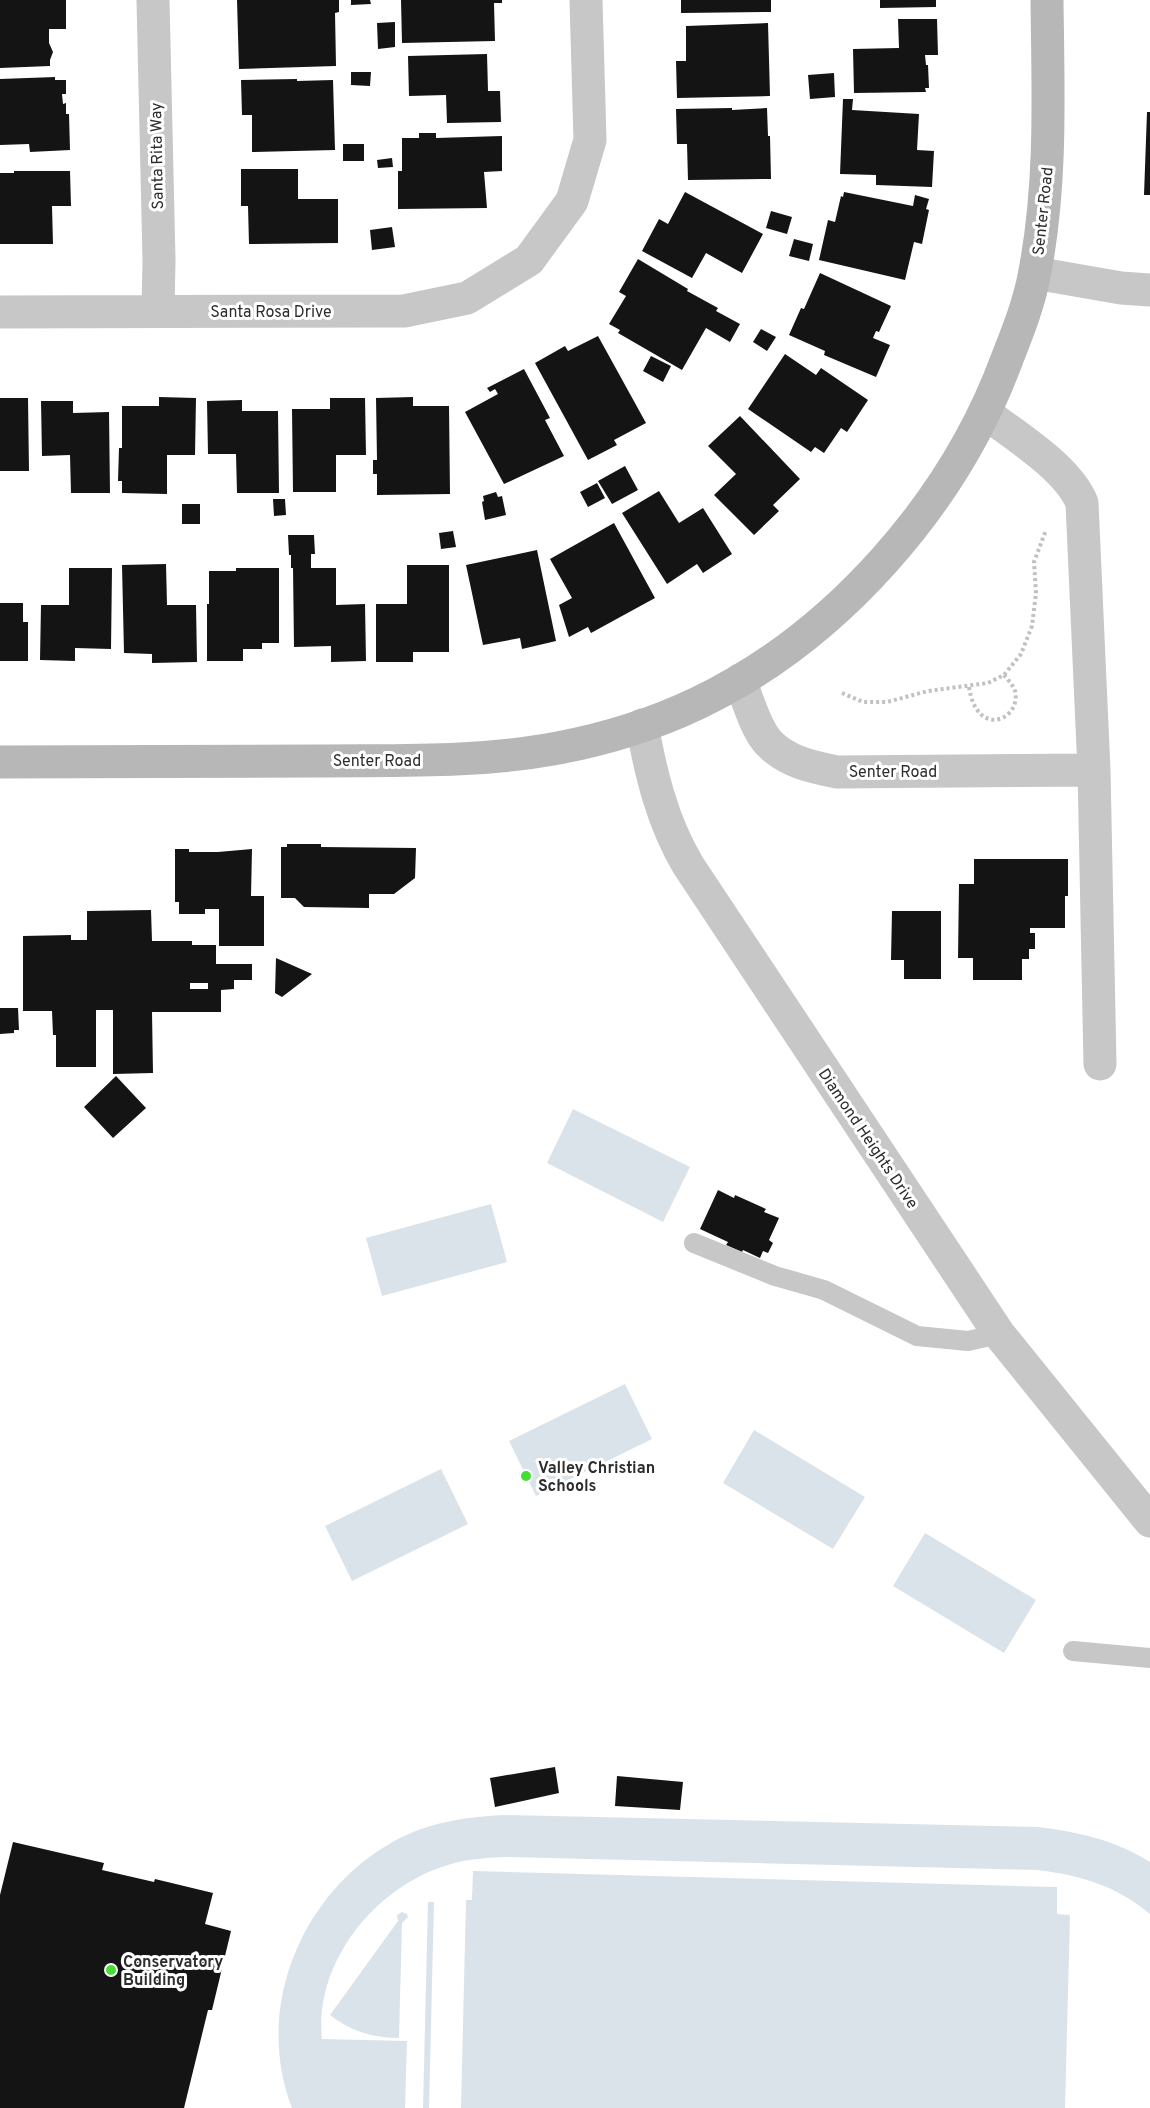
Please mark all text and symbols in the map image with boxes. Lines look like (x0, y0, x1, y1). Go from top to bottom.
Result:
street label: Santa Rita Way (147, 102, 169, 210)
street label: Senter Road (1029, 166, 1059, 256)
street label: Santa Rosa Drive (210, 303, 332, 323)
street label: Senter Road (333, 752, 421, 772)
street label: Senter Road (849, 763, 937, 783)
street label: Diamond Heights Drive (813, 1065, 922, 1213)
place label: Valley Christian Schools (538, 1459, 655, 1497)
marker: Valley Christian Schools (519, 1469, 533, 1483)
place label: Conservatory Building (123, 1953, 223, 1991)
marker: Conservatory Building (104, 1963, 118, 1977)

